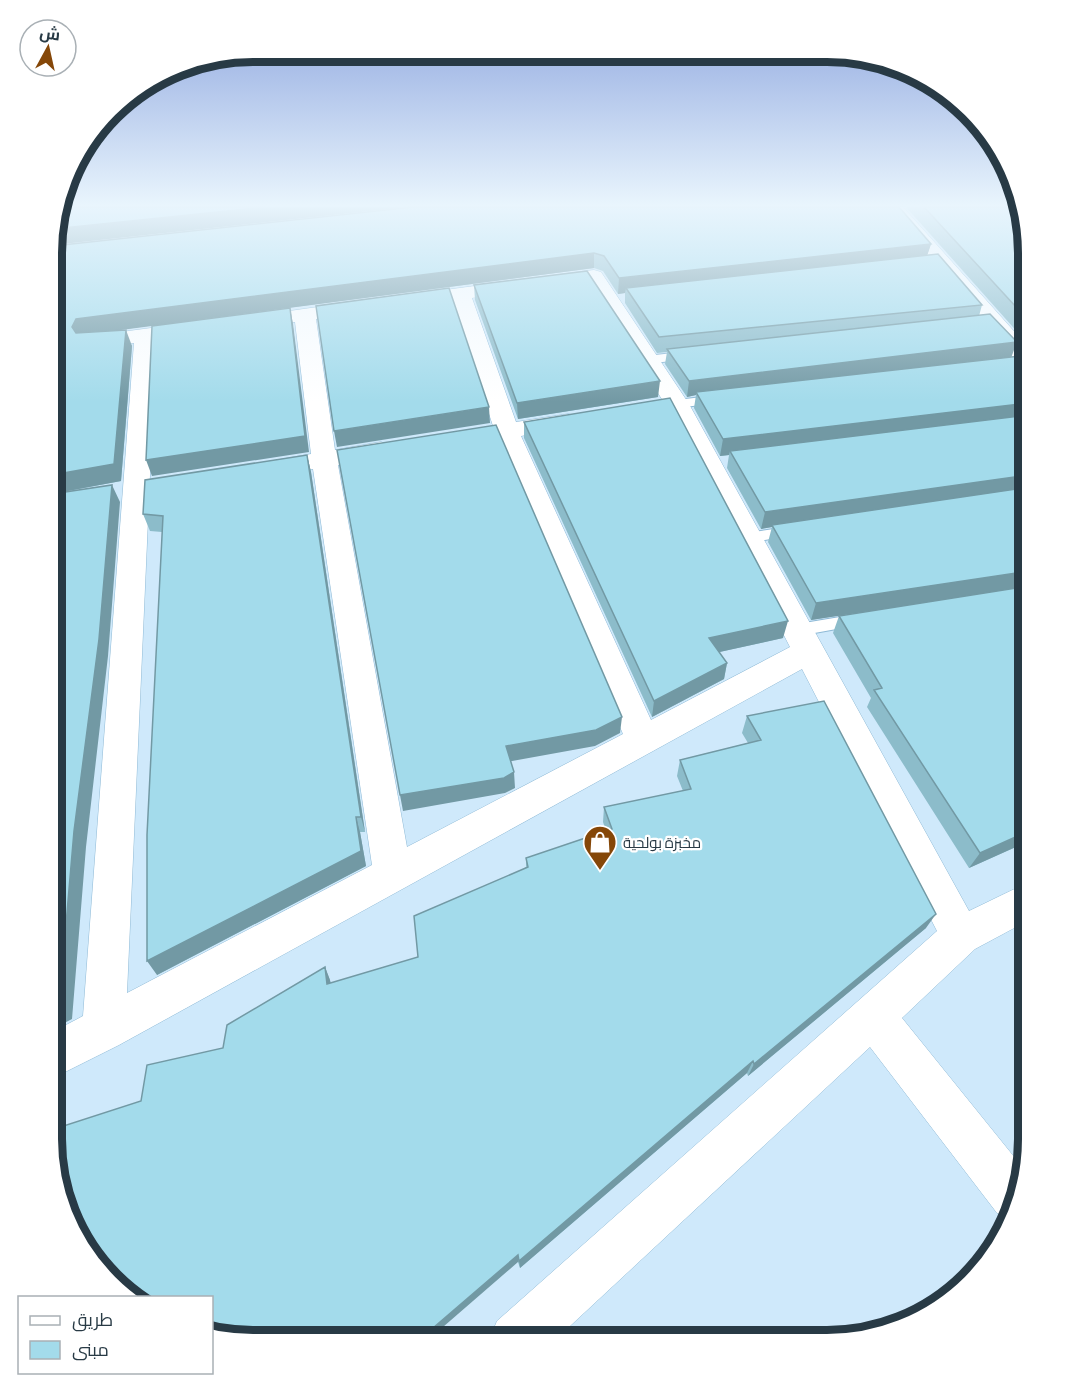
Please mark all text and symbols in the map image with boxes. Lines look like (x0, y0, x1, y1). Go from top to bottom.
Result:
north arrow (18, 18, 78, 78)
text: ش (39, 22, 62, 44)
shop icon: مخبزة بولحية (582, 824, 618, 871)
place label: مخبزة بولحية (623, 833, 701, 852)
legend (18, 1296, 213, 1374)
text: طريق (72, 1308, 113, 1332)
text: مبنى (72, 1338, 109, 1361)

